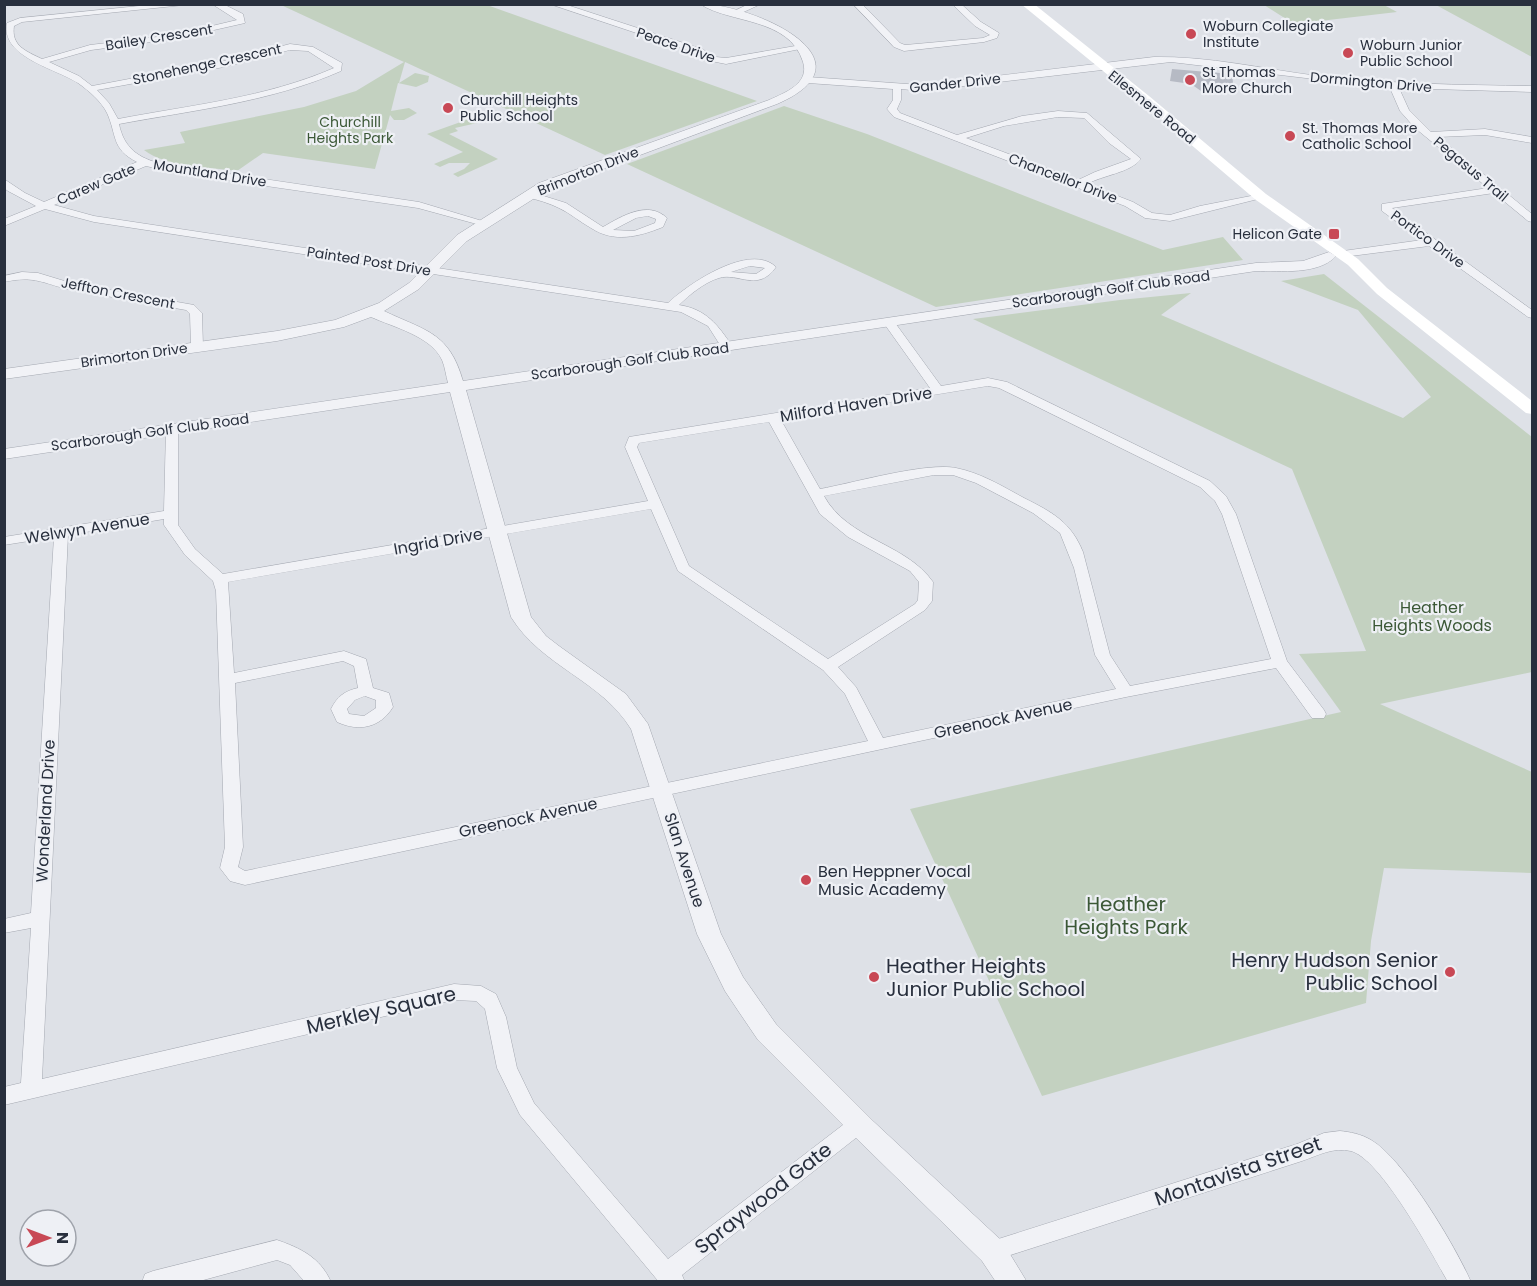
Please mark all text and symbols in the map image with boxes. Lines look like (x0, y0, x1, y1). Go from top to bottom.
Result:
place label: Woburn Collegiate Institute (1203, 16, 1334, 52)
street label: Bailey Crescent (104, 19, 214, 55)
street label: Peace Drive (634, 22, 718, 68)
marker: Woburn Collegiate Institute (1184, 27, 1198, 41)
place label: Woburn Junior Public School (1360, 35, 1462, 71)
street label: Stonehenge Crescent (131, 38, 283, 90)
marker: Woburn Junior Public School (1341, 46, 1355, 60)
place label: St Thomas More Church (1202, 62, 1292, 98)
street label: Ellesmere Road (1104, 65, 1200, 149)
street label: Dormington Drive (1309, 67, 1433, 97)
street label: Gander Drive (908, 68, 1002, 98)
marker: St Thomas More Church (1183, 73, 1197, 87)
place label: Churchill Heights Public School (460, 90, 578, 126)
marker: Churchill Heights Public School (441, 101, 455, 115)
park label: Churchill Heights Park (307, 112, 394, 148)
place label: St. Thomas More Catholic School (1302, 118, 1418, 154)
marker: St. Thomas More Catholic School (1283, 129, 1297, 143)
street label: Pegasus Trail (1429, 132, 1513, 206)
street label: Brimorton Drive (534, 141, 642, 200)
street label: Chancellor Drive (1006, 148, 1121, 208)
street label: Mountland Drive (152, 154, 268, 192)
street label: Carew Gate (54, 158, 139, 210)
street label: Portico Drive (1387, 205, 1469, 273)
place label: Helicon Gate (1232, 224, 1322, 244)
marker: Helicon Gate (1327, 227, 1341, 241)
street label: Painted Post Drive (306, 241, 433, 281)
street label: Scarborough Golf Club Road (1011, 265, 1211, 313)
street label: Jeffton Crescent (59, 272, 177, 314)
street label: Scarborough Golf Club Road (530, 337, 730, 385)
street label: Brimorton Drive (79, 338, 189, 372)
street label: Milford Haven Drive (778, 381, 934, 428)
street label: Scarborough Golf Club Road (50, 408, 250, 456)
street label: Welwyn Avenue (23, 507, 151, 550)
street label: Ingrid Drive (392, 522, 485, 561)
park label: Heather Heights Woods (1372, 596, 1492, 637)
street label: Greenock Avenue (932, 693, 1075, 744)
street label: Wonderland Drive (30, 739, 61, 883)
street label: Greenock Avenue (457, 792, 600, 843)
street label: Slan Avenue (658, 810, 711, 911)
place label: Ben Heppner Vocal Music Academy (818, 860, 971, 901)
marker: Ben Heppner Vocal Music Academy (799, 873, 813, 887)
park label: Heather Heights Park (1064, 890, 1188, 941)
place label: Henry Hudson Senior Public School (1231, 946, 1438, 997)
place label: Heather Heights Junior Public School (886, 952, 1085, 1003)
marker: Henry Hudson Senior Public School (1443, 965, 1457, 979)
marker: Heather Heights Junior Public School (867, 970, 881, 984)
street label: Merkley Square (303, 979, 459, 1041)
street label: Montavista Street (1151, 1129, 1325, 1213)
street label: Spraywood Gate (689, 1136, 837, 1260)
north arrow (18, 1208, 78, 1268)
text: N (51, 1232, 74, 1244)

